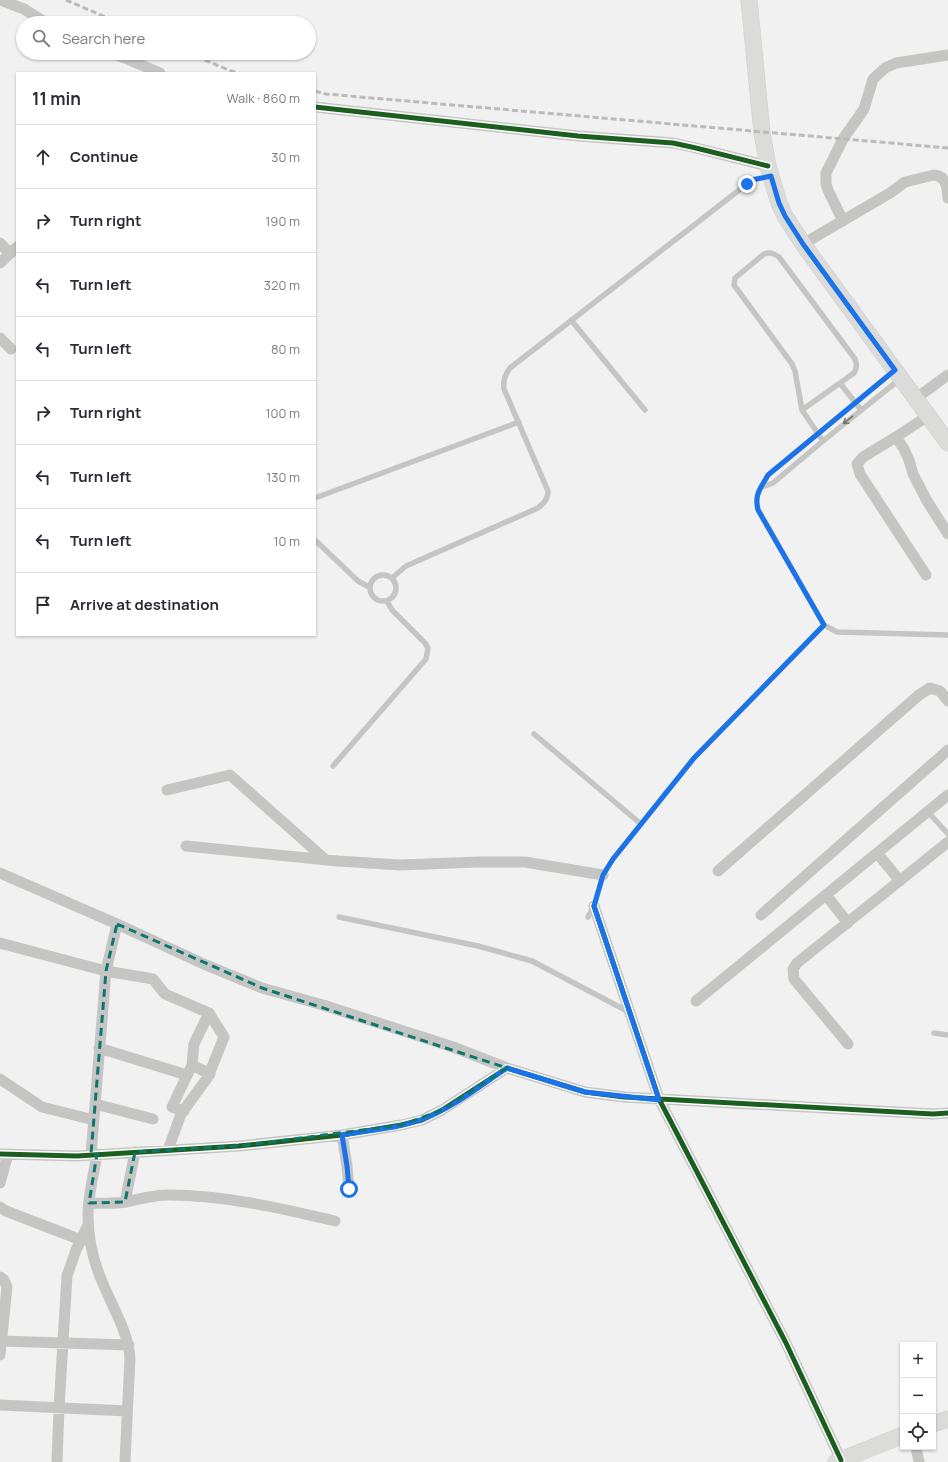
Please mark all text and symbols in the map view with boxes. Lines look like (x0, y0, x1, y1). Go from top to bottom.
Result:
search box (16, 16, 316, 60)
icon: search (30, 27, 52, 49)
text: Search here (62, 28, 145, 49)
text: 11 min (32, 87, 81, 110)
text: Walk · 860 m (226, 89, 300, 107)
icon: ahead (32, 146, 54, 168)
text: Continue (70, 146, 138, 167)
text: 30 m (271, 148, 300, 166)
route end (738, 175, 756, 193)
icon: right (32, 210, 54, 232)
text: Turn right (70, 210, 141, 231)
text: 190 m (265, 212, 300, 230)
icon: left (32, 274, 54, 296)
text: Turn left (70, 274, 132, 295)
text: 320 m (264, 276, 300, 294)
icon: left (32, 338, 54, 360)
text: Turn left (70, 338, 132, 359)
text: 80 m (271, 340, 300, 358)
icon: right (32, 402, 54, 424)
text: Turn right (70, 402, 141, 423)
text: 100 m (265, 404, 300, 422)
one-way arrow (843, 416, 853, 425)
icon: left (32, 466, 54, 488)
text: Turn left (70, 466, 132, 487)
text: 130 m (266, 468, 300, 486)
icon: left (32, 530, 54, 552)
text: Turn left (70, 530, 132, 551)
text: 10 m (273, 532, 300, 550)
icon: arrive (32, 594, 54, 616)
text: Arrive at destination (70, 594, 219, 615)
route start (340, 1180, 358, 1198)
map controls (900, 1342, 936, 1450)
button: + (900, 1342, 936, 1378)
button: − (900, 1378, 936, 1414)
button: locate (900, 1414, 936, 1450)

